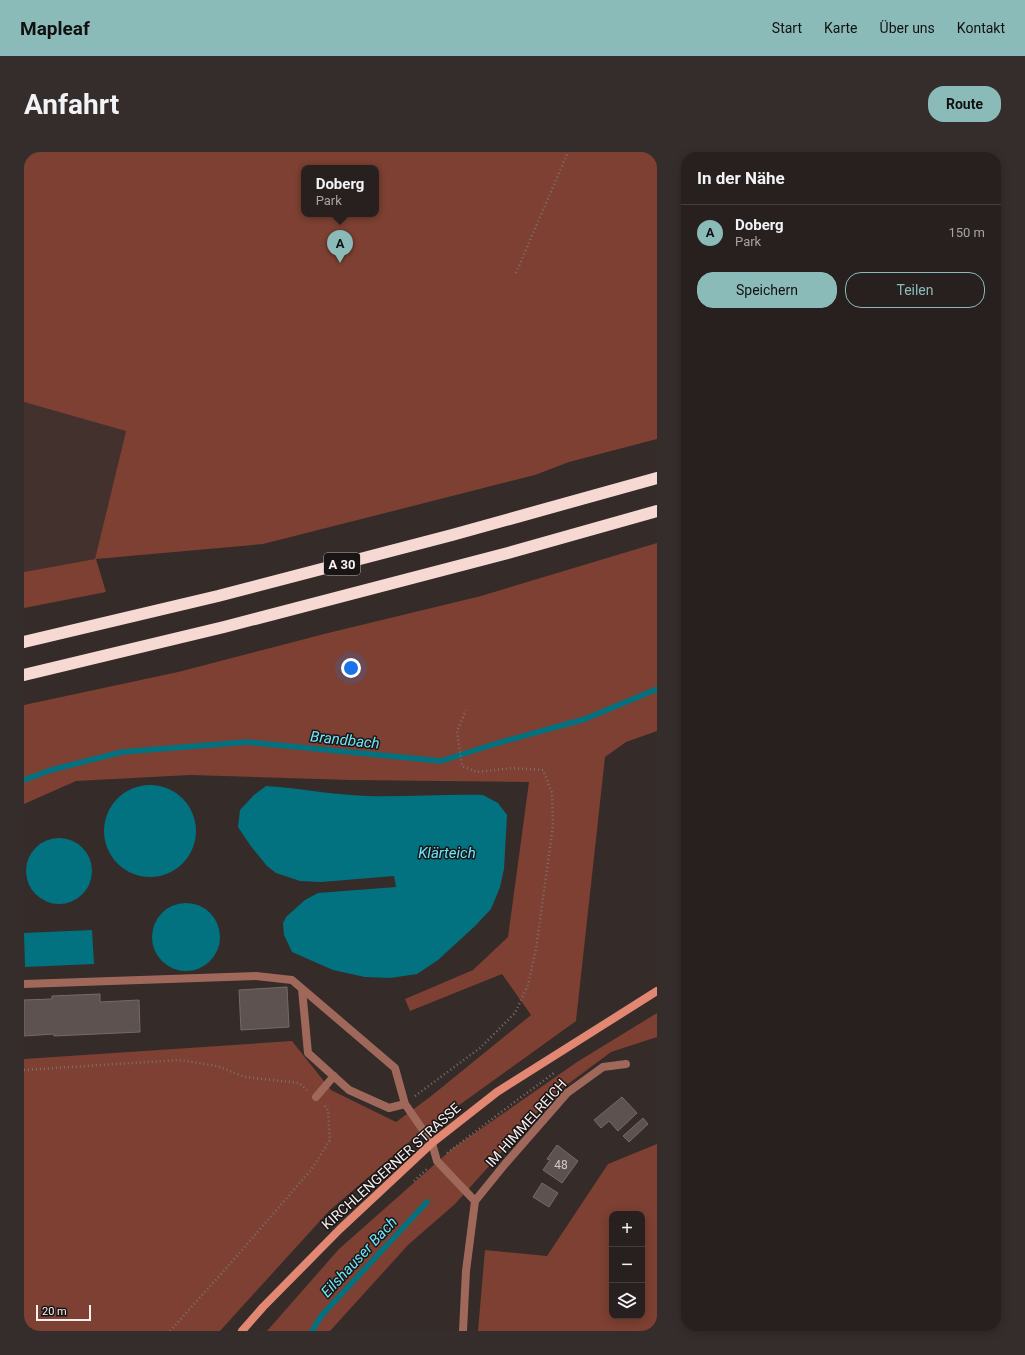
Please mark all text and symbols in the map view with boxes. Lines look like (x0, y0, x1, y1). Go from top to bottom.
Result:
text: Mapleaf (20, 17, 90, 40)
text: Start (772, 20, 802, 36)
text: Karte (824, 20, 858, 36)
text: Über uns (880, 20, 935, 36)
text: Kontakt (957, 20, 1005, 36)
button: Route (928, 86, 1001, 122)
text: Anfahrt (24, 88, 119, 121)
popup (301, 165, 379, 217)
text: In der Nähe (697, 168, 785, 188)
text: Doberg (316, 175, 364, 193)
text: Park (316, 193, 342, 208)
text: Doberg (735, 216, 784, 234)
text: A (706, 225, 714, 240)
text: 150 m (948, 225, 985, 240)
pin: A (327, 230, 353, 263)
text: Park (735, 234, 761, 249)
button: Speichern (697, 272, 837, 308)
button: Teilen (845, 272, 985, 308)
road number: A 30 (324, 553, 360, 575)
your location (341, 658, 361, 678)
water label: Brandbach (309, 727, 381, 753)
water label: Klärteich (418, 844, 476, 862)
street label: IM HIMMELREICH (482, 1076, 570, 1170)
street label: KIRCHLENGERNER STRASSE (318, 1099, 464, 1232)
house number: 48 (554, 1158, 568, 1172)
map controls (609, 1211, 645, 1319)
button: + (609, 1211, 645, 1247)
water label: Eilshauser Bach (317, 1213, 401, 1301)
button: − (609, 1247, 645, 1283)
button: layers (609, 1283, 645, 1319)
scale bar (36, 1303, 91, 1322)
text: 20 m (42, 1305, 67, 1318)

